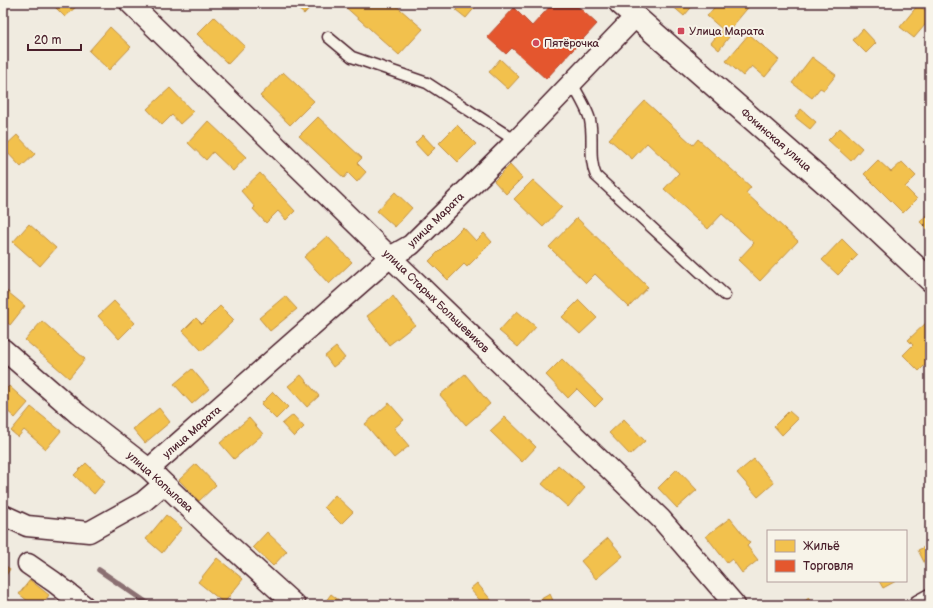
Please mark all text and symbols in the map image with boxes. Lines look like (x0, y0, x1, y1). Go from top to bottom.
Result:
place label: Улица Марата (689, 25, 765, 38)
scale bar (28, 26, 81, 52)
marker: Улица Марата (676, 26, 686, 36)
text: 20 m (34, 33, 61, 48)
place label: Пятёрочка (544, 37, 600, 50)
marker: Пятёрочка (531, 38, 541, 48)
street label: Фокинская улица (738, 106, 814, 175)
street label: улица Марата (405, 190, 467, 250)
street label: улица Старых Большевиков (380, 247, 492, 355)
street label: улица Марата (160, 403, 224, 461)
street label: улица Копылова (124, 449, 196, 516)
legend (767, 530, 907, 582)
text: Жильё (803, 539, 840, 554)
text: Торговля (803, 559, 854, 574)

